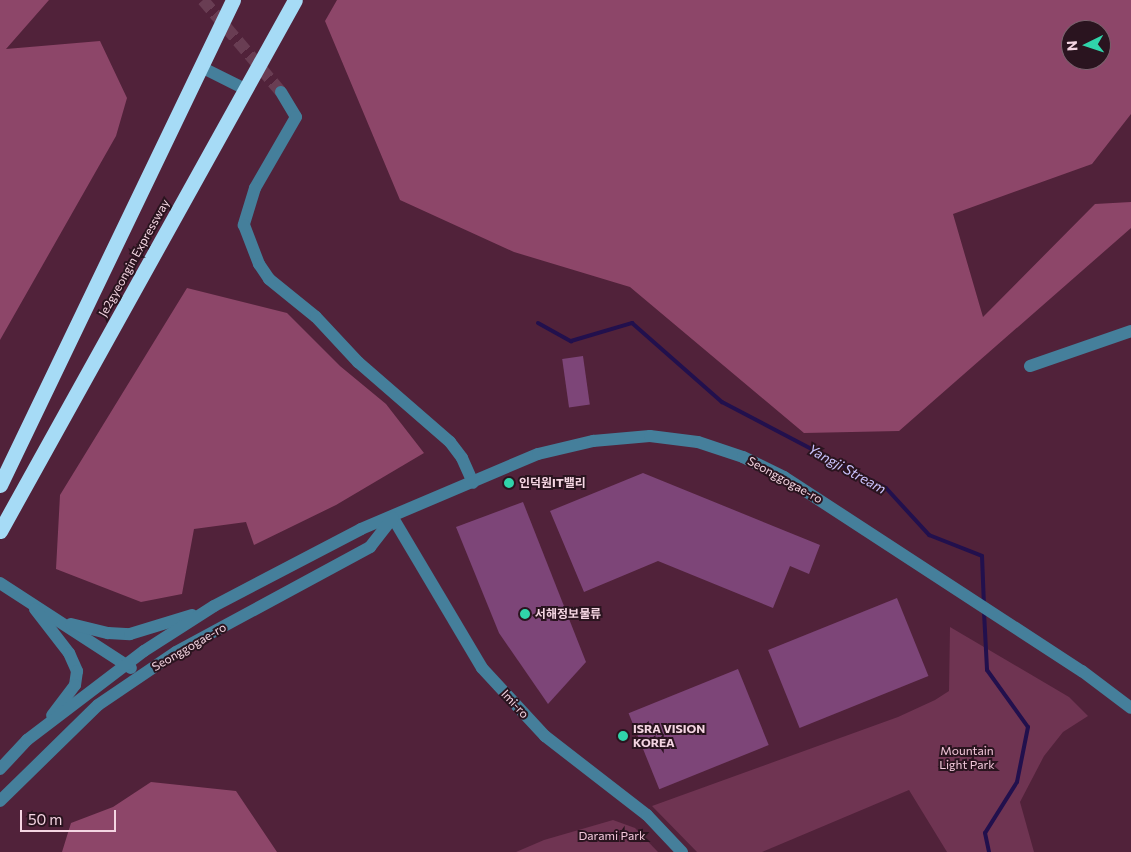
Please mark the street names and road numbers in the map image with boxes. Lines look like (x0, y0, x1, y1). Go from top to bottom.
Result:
street label: Je2gyeongin Expressway (96, 197, 172, 319)
street label: Seonggogae-ro (745, 454, 825, 506)
street label: Seonggogae-ro (149, 620, 229, 674)
street label: Imi-ro (498, 687, 532, 721)

